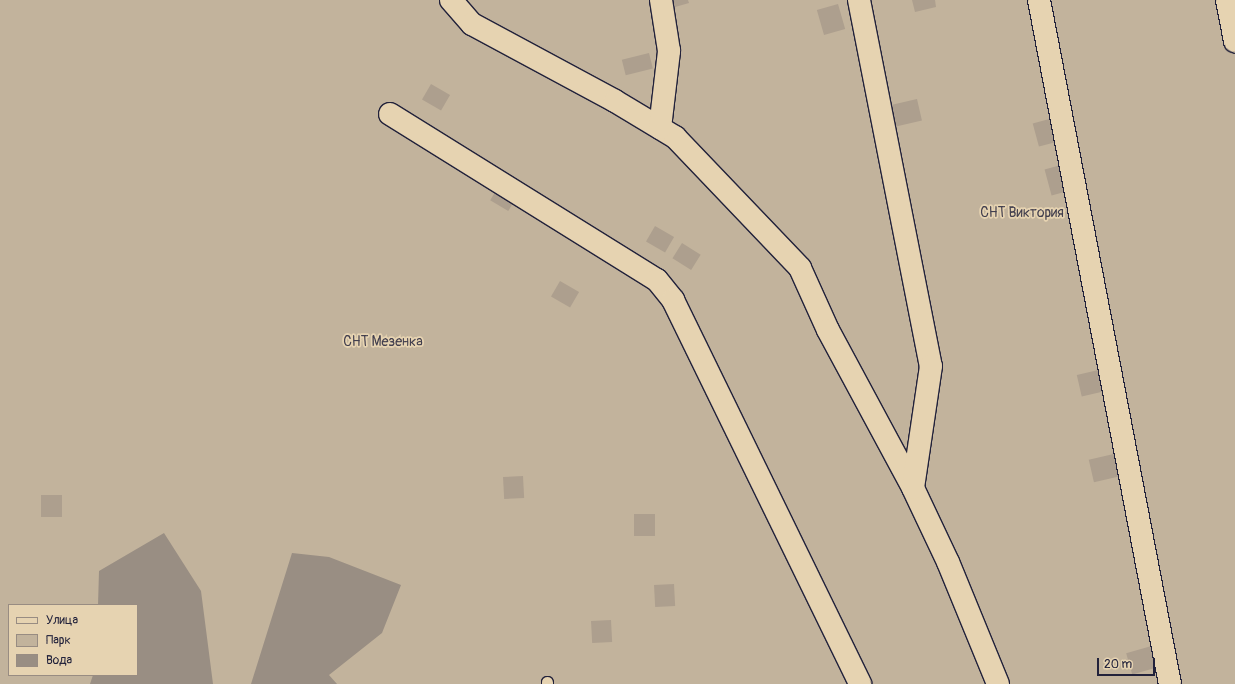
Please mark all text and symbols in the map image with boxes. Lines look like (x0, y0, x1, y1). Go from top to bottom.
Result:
park label: СНТ Виктория (980, 205, 1064, 221)
park label: СНТ Мезенка (343, 334, 423, 350)
legend (8, 604, 138, 676)
text: Улица (46, 613, 78, 628)
text: Парк (46, 633, 71, 648)
scale bar (1099, 650, 1157, 676)
text: Вода (46, 653, 72, 668)
text: 20 m (1104, 657, 1132, 672)

